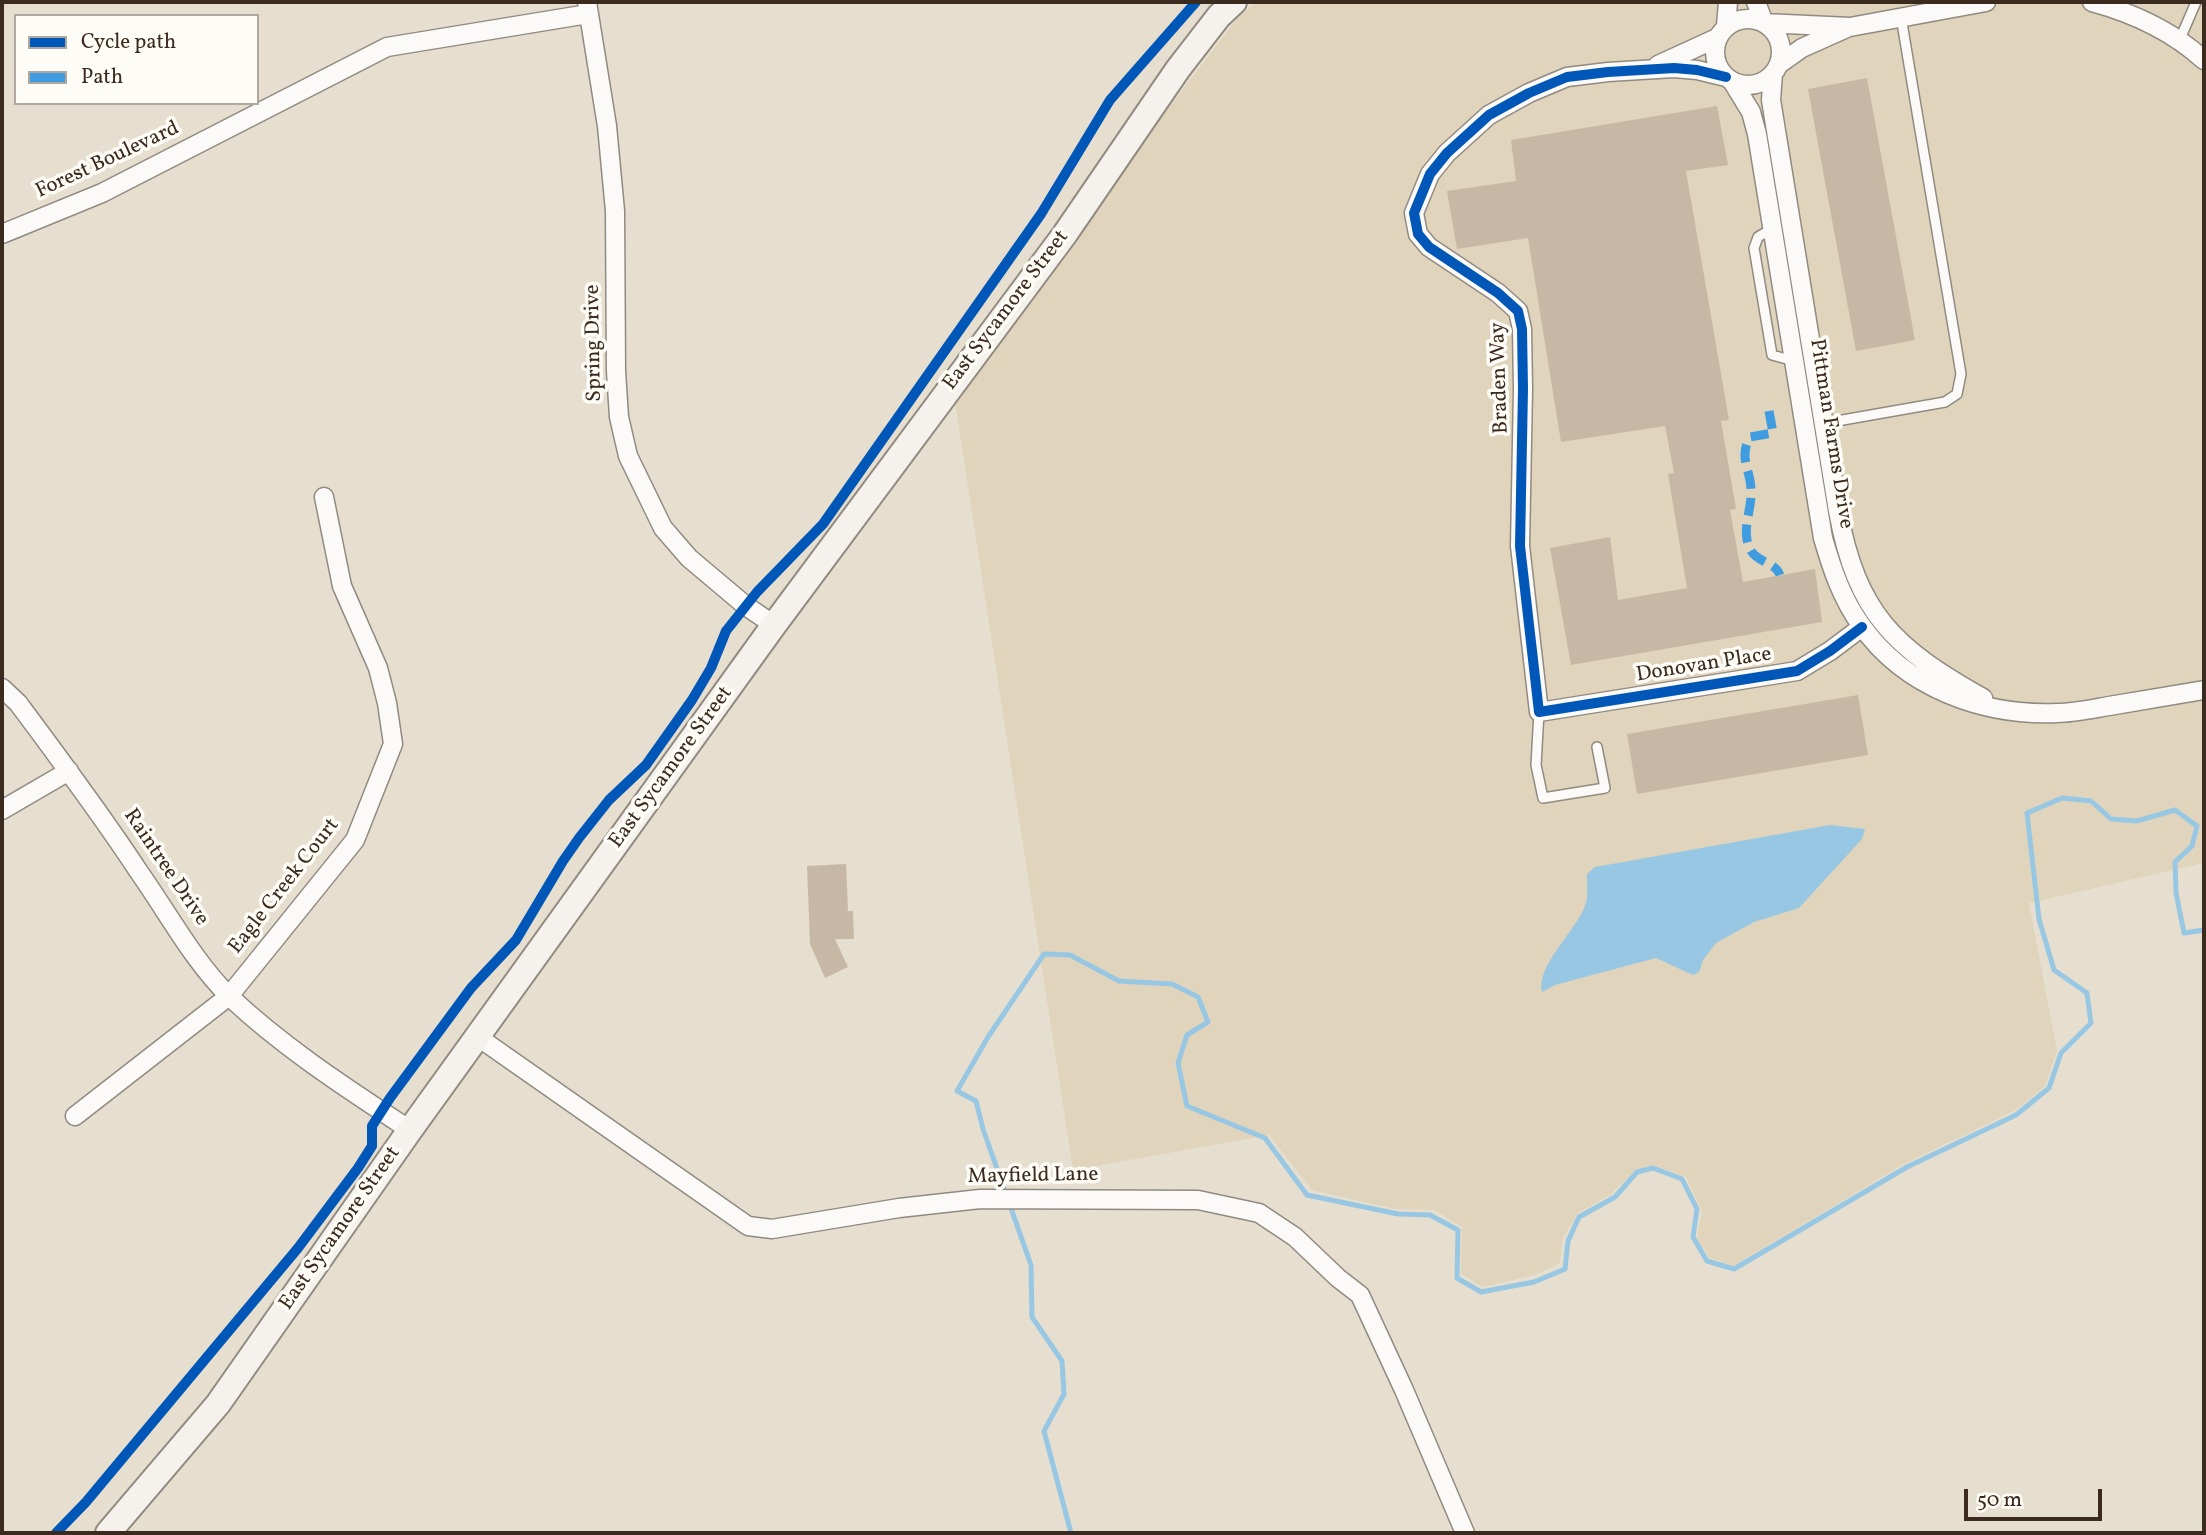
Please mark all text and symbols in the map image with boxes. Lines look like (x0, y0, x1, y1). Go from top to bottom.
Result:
legend (14, 14, 259, 105)
text: Cycle path (81, 28, 176, 57)
text: Path (81, 63, 123, 92)
street label: Forest Boulevard (32, 117, 184, 205)
street label: East Sycamore Street (939, 226, 1075, 396)
street label: Spring Drive (581, 284, 609, 402)
street label: Braden Way (1486, 322, 1516, 434)
street label: Pittman Farms Drive (1803, 337, 1857, 531)
street label: Donovan Place (1635, 643, 1773, 689)
street label: East Sycamore Street (605, 682, 739, 854)
street label: Raintree Drive (117, 805, 213, 931)
street label: Eagle Creek Court (224, 814, 346, 960)
street label: East Sycamore Street (275, 1142, 407, 1316)
street label: Mayfield Lane (967, 1163, 1099, 1191)
scale bar (1968, 1476, 2106, 1520)
text: 50 m (1977, 1486, 2022, 1515)

